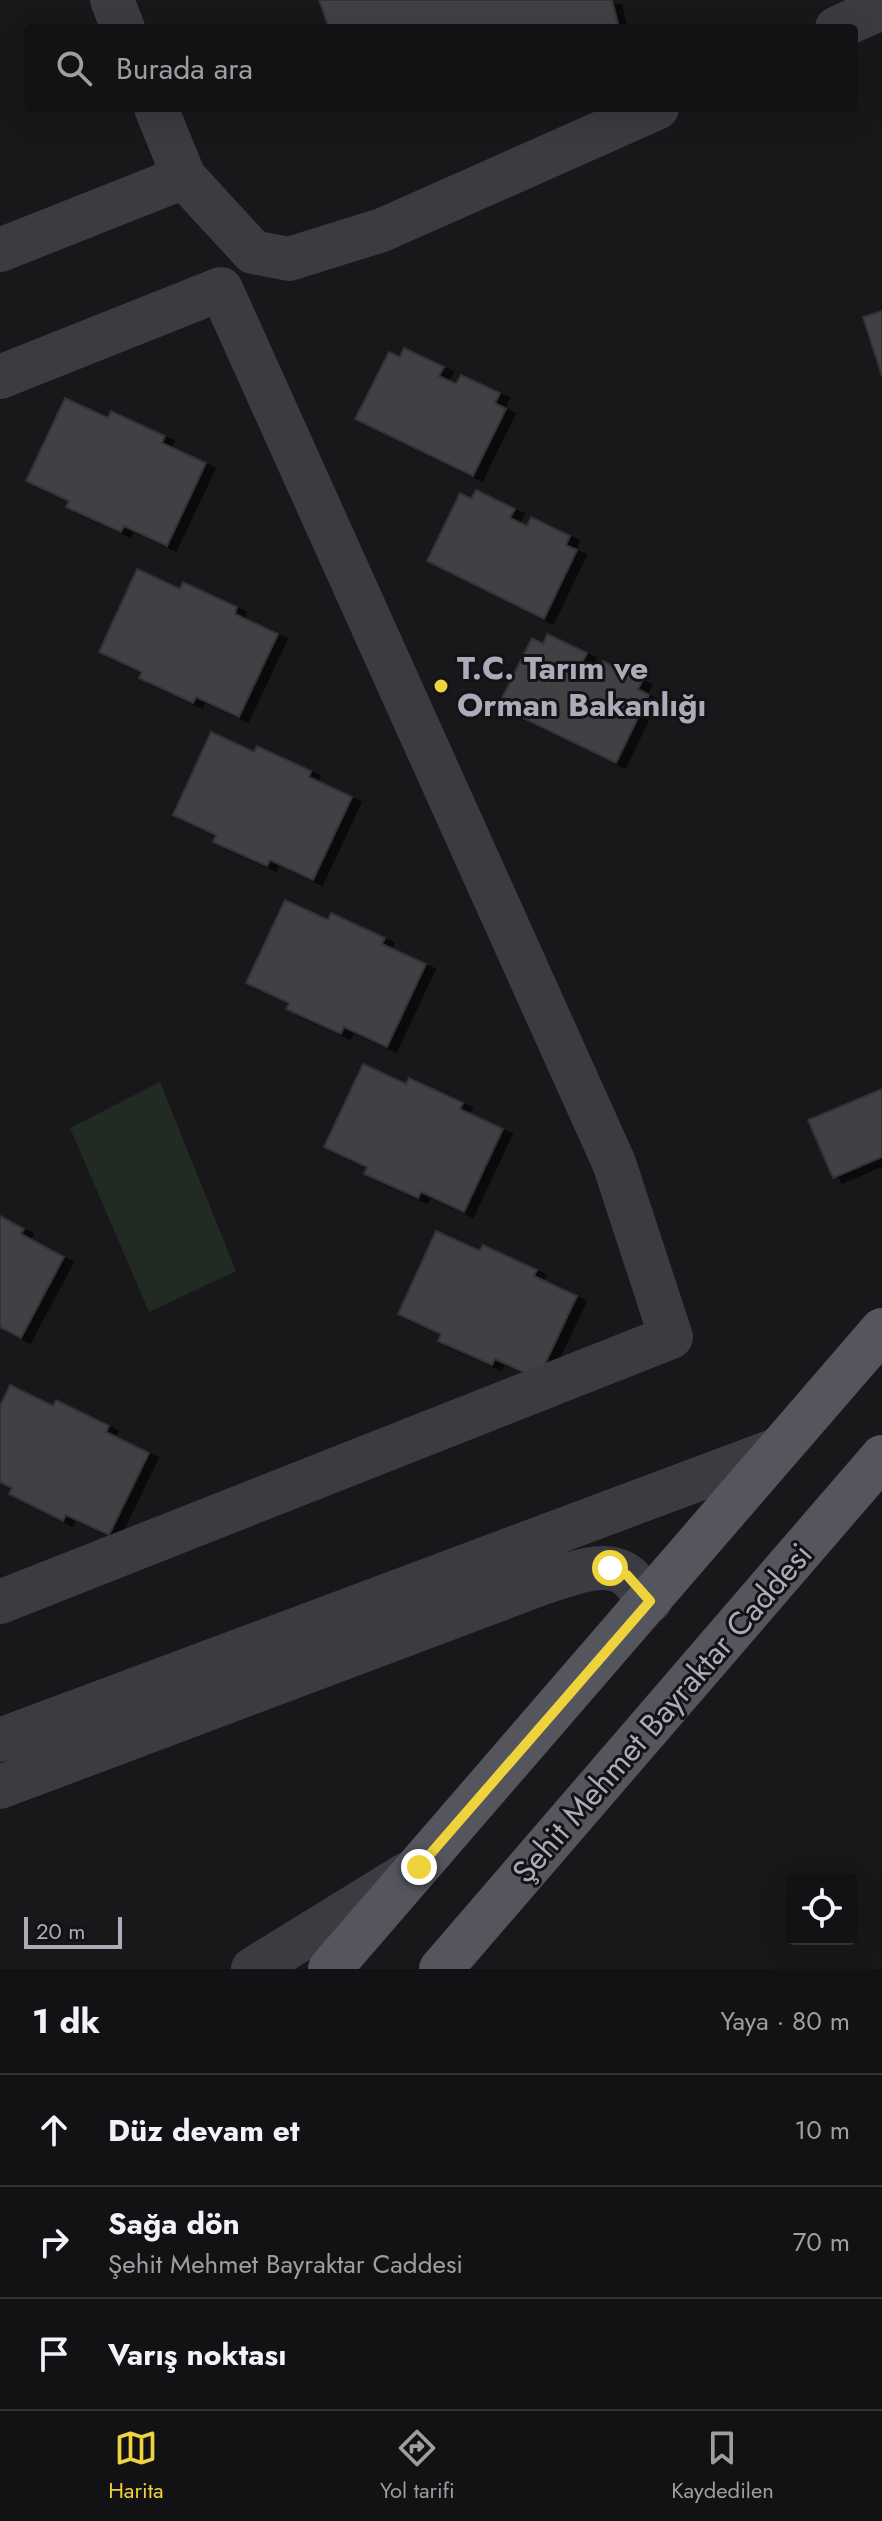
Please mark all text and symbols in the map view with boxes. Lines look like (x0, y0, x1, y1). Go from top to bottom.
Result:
search box (24, 24, 858, 112)
icon: search (52, 46, 96, 90)
text: Burada ara (116, 47, 253, 90)
place label: T.C. Tarım ve Orman Bakanlığı (457, 645, 706, 728)
marker: T.C. Tarım ve Orman Bakanlığı (432, 677, 450, 695)
street label: Şehit Mehmet Bayraktar Caddesi (501, 1533, 823, 1893)
route start (592, 1550, 628, 1586)
route end (401, 1849, 437, 1885)
map controls (786, 1873, 858, 1945)
button: locate (786, 1873, 858, 1945)
scale bar (24, 1913, 122, 1949)
text: 20 m (36, 1915, 85, 1947)
text: 1 dk (32, 1997, 100, 2046)
text: Yaya · 80 m (720, 2002, 850, 2040)
icon: ahead (32, 2108, 76, 2152)
text: Düz devam et (108, 2109, 299, 2152)
text: 10 m (795, 2111, 850, 2149)
text: Sağa dön (108, 2202, 240, 2245)
icon: right (32, 2220, 76, 2264)
text: 70 m (793, 2223, 850, 2261)
text: Şehit Mehmet Bayraktar Caddesi (108, 2245, 463, 2283)
icon: arrive (32, 2332, 76, 2376)
text: Varış noktası (108, 2333, 286, 2376)
tab: Harita (108, 2426, 164, 2506)
tab: Yol tarifi (380, 2426, 455, 2506)
tab: Kaydedilen (671, 2426, 774, 2506)

